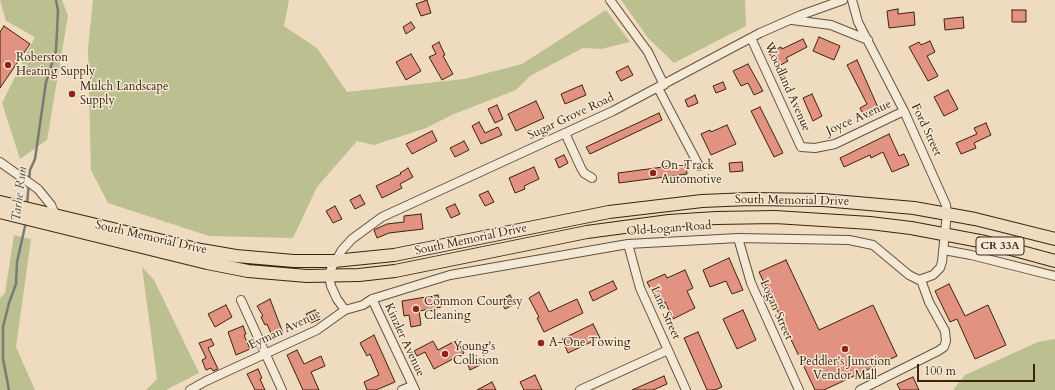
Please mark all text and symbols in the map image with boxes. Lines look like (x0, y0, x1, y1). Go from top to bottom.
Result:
street label: Woodland Avenue (761, 40, 813, 134)
place label: Roberston Heating Supply (16, 51, 95, 79)
marker: Roberston Heating Supply (3, 60, 13, 70)
place label: Mulch Landscape Supply (80, 80, 168, 108)
marker: Mulch Landscape Supply (67, 89, 77, 99)
street label: Sugar Grove Road (526, 91, 616, 143)
street label: Joyce Avenue (824, 97, 894, 139)
street label: Ford Street (908, 101, 944, 159)
place label: On-Track Automotive (661, 159, 722, 187)
water label: Tarhe Run (9, 166, 31, 222)
marker: On-Track Automotive (648, 168, 658, 178)
street label: South Memorial Drive (735, 193, 849, 209)
street label: South Memorial Drive (94, 218, 208, 258)
street label: Old Logan Road (626, 219, 712, 239)
street label: South Memorial Drive (414, 221, 528, 259)
road number: CR 33A (976, 237, 1024, 255)
street label: Logan Street (756, 278, 796, 342)
street label: Lane Street (647, 284, 683, 342)
place label: Common Courtesy Cleaning (424, 295, 523, 323)
street label: Kinzler Avenue (381, 301, 427, 379)
marker: Common Courtesy Cleaning (411, 304, 421, 314)
street label: Eyman Avenue (247, 307, 323, 353)
place label: A-One Towing (549, 336, 631, 350)
marker: A-One Towing (536, 338, 546, 348)
place label: Young's Collision (453, 340, 499, 368)
marker: Peddler's Junction Vendor Mall (840, 344, 850, 354)
marker: Young's Collision (440, 349, 450, 359)
place label: Peddler's Junction Vendor Mall (799, 355, 891, 383)
scale bar (919, 356, 1037, 382)
text: 100 m (924, 363, 956, 379)

